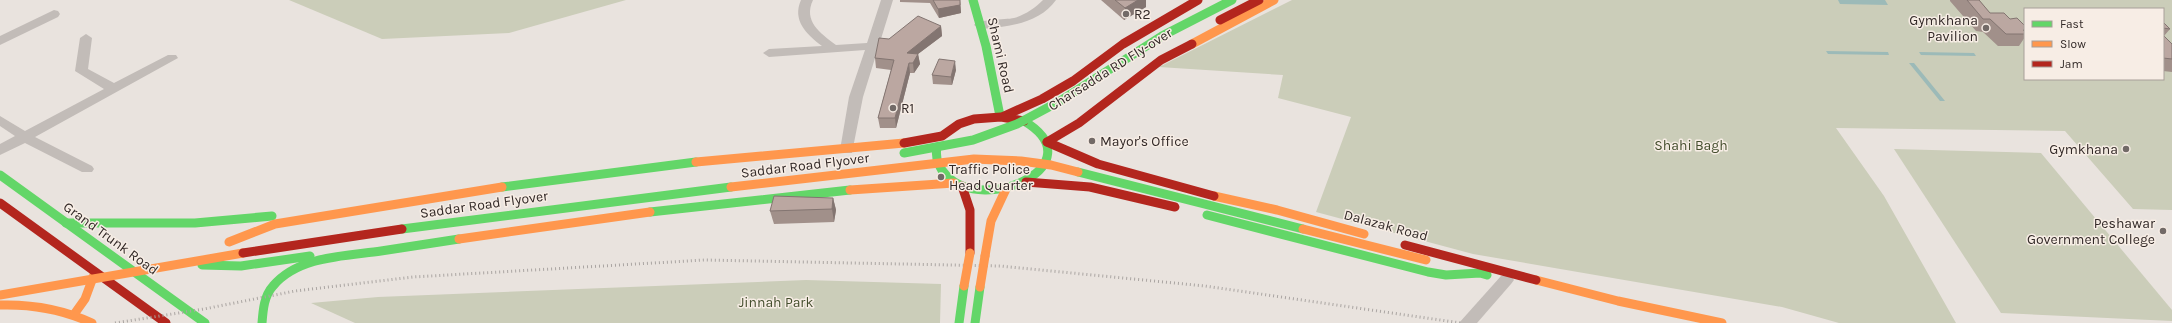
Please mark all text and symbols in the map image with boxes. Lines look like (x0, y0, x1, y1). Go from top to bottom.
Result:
place label: R2 (1134, 6, 1151, 23)
legend (2024, 8, 2164, 80)
marker: R2 (1121, 9, 1131, 19)
place label: Gymkhana Pavilion (1909, 12, 1978, 45)
street label: Shami Road (984, 15, 1018, 95)
text: Fast (2060, 17, 2084, 31)
marker: Gymkhana Pavilion (1981, 23, 1991, 33)
street label: Charsadda RD Fly-over (1045, 24, 1176, 115)
text: Slow (2060, 37, 2086, 51)
text: Jam (2060, 57, 2083, 71)
place label: R1 (901, 100, 914, 117)
marker: R1 (888, 103, 898, 113)
place label: Mayor's Office (1100, 133, 1189, 150)
marker: Mayor's Office (1087, 136, 1097, 146)
park label: Shahi Bagh (1654, 137, 1728, 154)
place label: Gymkhana (2049, 141, 2118, 158)
marker: Gymkhana (2121, 144, 2131, 154)
street label: Saddar Road Flyover (740, 149, 871, 182)
place label: Traffic Police Head Quarter (949, 161, 1034, 194)
marker: Traffic Police Head Quarter (936, 172, 946, 182)
street label: Saddar Road Flyover (419, 187, 550, 222)
street label: Grand Trunk Road (60, 198, 162, 279)
street label: Dalazak Road (1342, 206, 1430, 245)
place label: Peshawar Government College (2027, 215, 2156, 248)
marker: Peshawar Government College (2158, 226, 2168, 236)
park label: Jinnah Park (739, 294, 813, 311)

